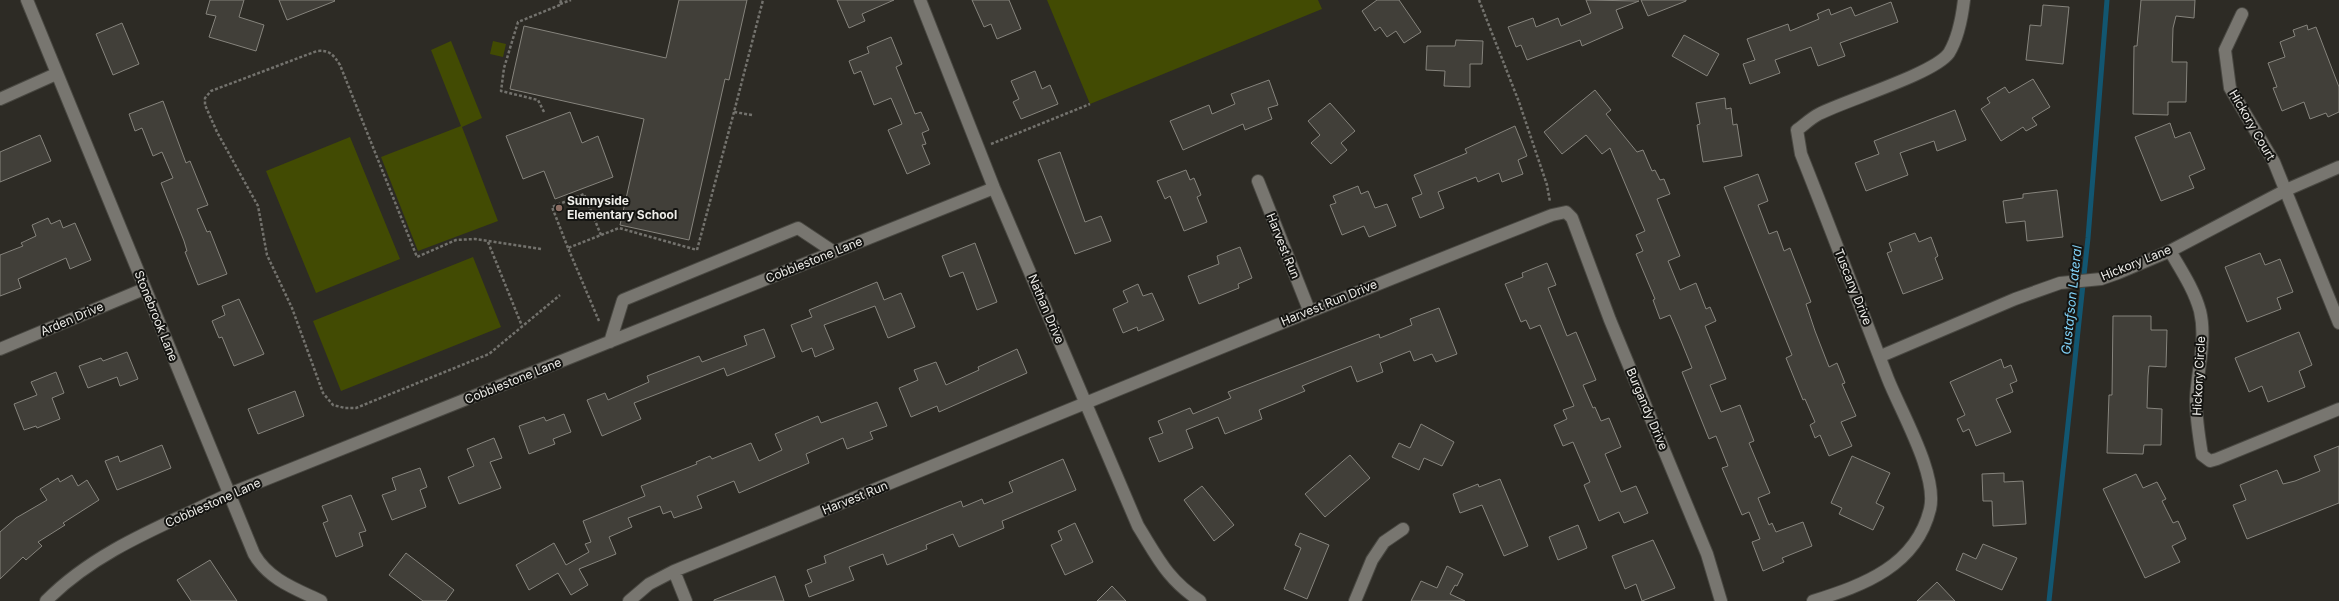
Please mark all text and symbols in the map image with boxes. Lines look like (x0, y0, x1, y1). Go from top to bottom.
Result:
street label: Hickory Court (2226, 87, 2279, 163)
place label: Sunnyside Elementary School (567, 193, 677, 222)
marker: Sunnyside Elementary School (554, 203, 564, 213)
street label: Harvest Run (1264, 211, 1303, 281)
street label: Cobblestone Lane (763, 233, 864, 286)
street label: Hickory Lane (2098, 242, 2173, 283)
water label: Gustafson Lateral (2057, 244, 2085, 355)
street label: Tuscany Drive (1831, 247, 1876, 327)
street label: Stonebrook Lane (131, 268, 181, 363)
street label: Nathan Drive (1025, 272, 1068, 346)
street label: Harvest Run Drive (1278, 276, 1379, 329)
street label: Arden Drive (38, 299, 106, 339)
street label: Hickory Circle (2189, 336, 2208, 416)
street label: Cobblestone Lane (462, 354, 563, 407)
street label: Burgandy Drive (1623, 365, 1672, 452)
street label: Cobblestone Lane (163, 475, 263, 530)
street label: Harvest Run (820, 478, 890, 517)

